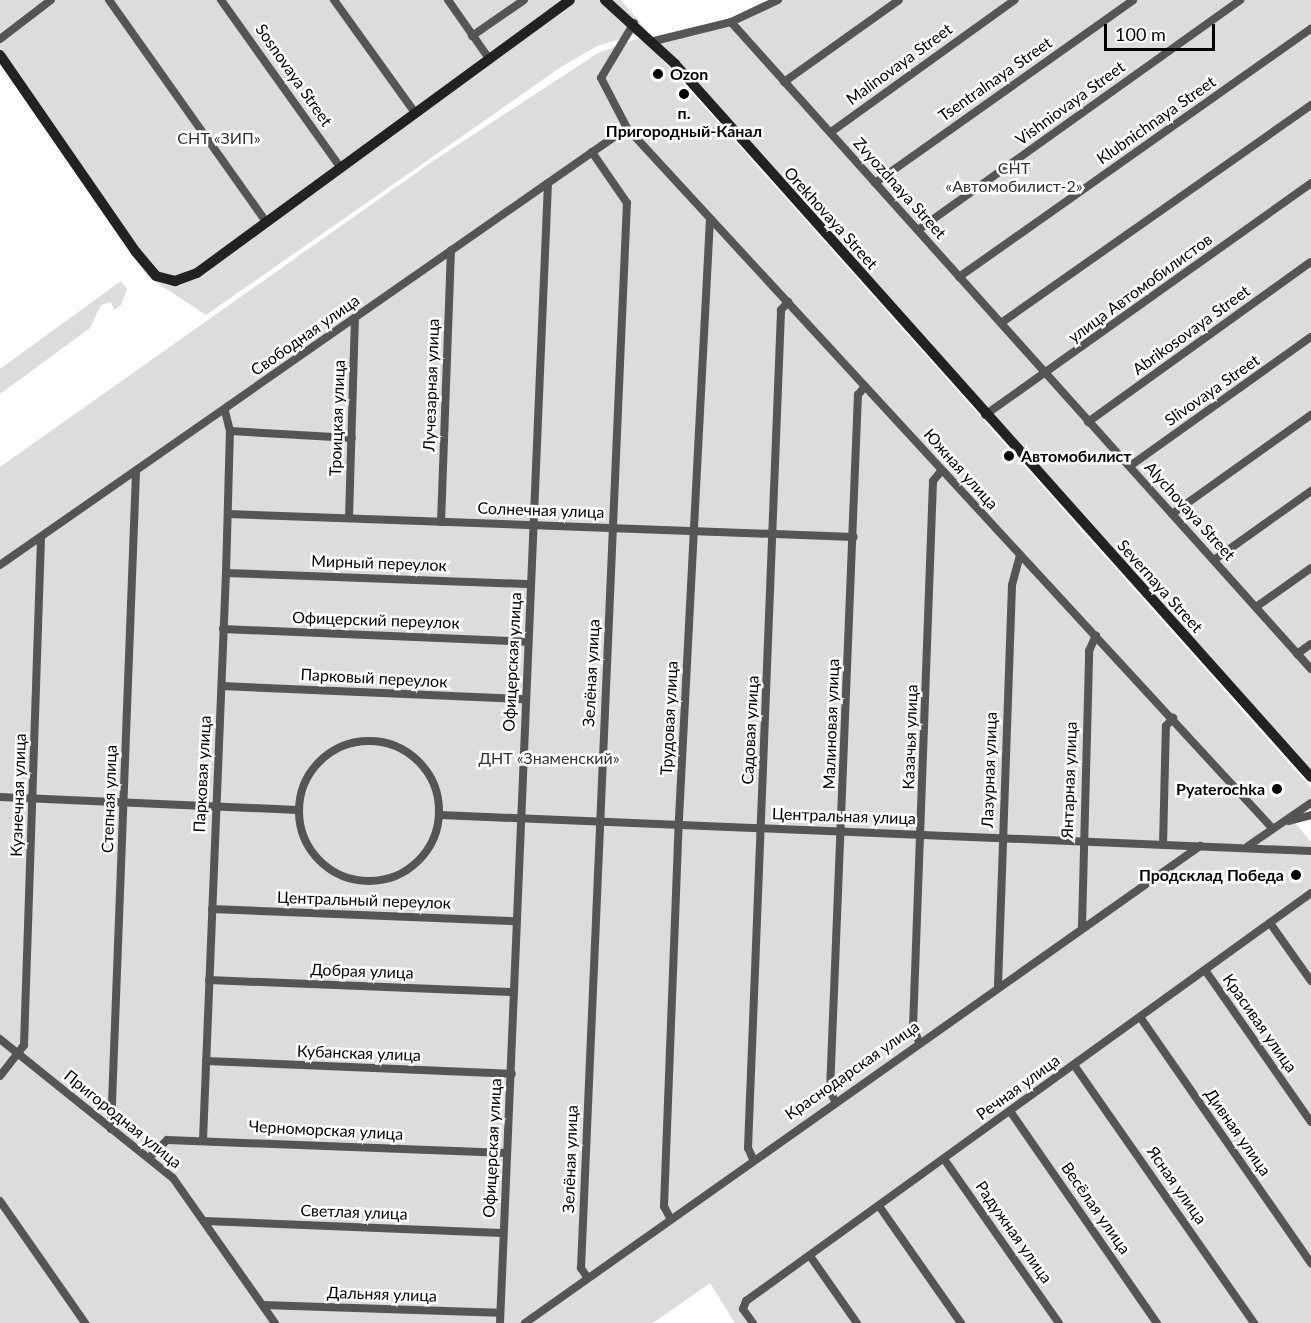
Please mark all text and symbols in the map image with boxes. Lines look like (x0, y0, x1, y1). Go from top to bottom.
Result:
scale bar (1107, 12, 1218, 50)
street label: Malinovaya Street (842, 19, 956, 109)
street label: Sosnovaya Street (252, 20, 336, 130)
text: 100 m (1115, 23, 1166, 45)
street label: Tsentralnaya Street (935, 33, 1055, 125)
street label: Vishniovaya Street (1012, 57, 1128, 149)
place label: Ozon (670, 64, 708, 84)
marker: Ozon (651, 67, 665, 81)
street label: Klubnichnaya Street (1093, 72, 1219, 168)
marker: п. Пригородный-Канал (677, 87, 691, 101)
place label: п. Пригородный-Канал (606, 103, 762, 141)
park label: СНТ «ЗИП» (177, 128, 261, 148)
street label: Zvyozdnaya Street (850, 134, 950, 242)
park label: СНТ «Автомобилист-2» (945, 158, 1083, 196)
street label: Orekhovaya Street (780, 163, 882, 273)
street label: улица Автомобилистов (1064, 229, 1216, 347)
street label: Abrikosovaya Street (1129, 281, 1253, 379)
street label: Свободная улица (247, 290, 363, 380)
street label: Лучезарная улица (419, 318, 443, 452)
street label: Slivovaya Street (1161, 350, 1263, 430)
street label: Троицкая улица (325, 359, 349, 477)
street label: Южная улица (920, 425, 1002, 513)
place label: Автомобилист (1021, 446, 1131, 466)
marker: Автомобилист (1002, 449, 1016, 463)
street label: Alychovaya Street (1141, 458, 1239, 564)
street label: Солнечная улица (477, 498, 605, 522)
street label: Severnaya Street (1113, 536, 1207, 636)
street label: Мирный переулок (311, 551, 447, 575)
street label: Офицерская улица (499, 592, 525, 732)
street label: Офицерский переулок (292, 607, 460, 633)
street label: Зелёная улица (579, 619, 603, 727)
street label: Малиновая улица (819, 658, 843, 790)
street label: Трудовая улица (656, 660, 682, 776)
street label: Парковый переулок (300, 665, 448, 691)
street label: Садовая улица (738, 675, 762, 785)
street label: Казачья улица (899, 684, 921, 790)
street label: Лазурная улица (977, 712, 1001, 828)
street label: Парковая улица (189, 715, 215, 833)
street label: Янтарная улица (1057, 721, 1081, 839)
street label: Кузнечная улица (6, 733, 30, 857)
street label: Степная улица (98, 745, 120, 853)
park label: ДНТ «Знаменский» (478, 748, 620, 768)
place label: Pyaterochka (1176, 779, 1265, 799)
marker: Pyaterochka (1270, 782, 1284, 796)
street label: Центральная улица (772, 804, 916, 828)
place label: Продсклад Победа (1139, 865, 1284, 885)
marker: Продсклад Победа (1289, 868, 1303, 882)
street label: Центральный переулок (277, 887, 451, 913)
street label: Добрая улица (310, 960, 414, 982)
street label: Красивая улица (1219, 970, 1301, 1076)
street label: Краснодарская улица (781, 1016, 923, 1124)
street label: Кубанская улица (297, 1041, 421, 1065)
street label: Речная улица (973, 1050, 1063, 1124)
street label: Пригородная улица (60, 1066, 186, 1172)
street label: Офицерская улица (479, 1078, 505, 1218)
street label: Дивная улица (1201, 1085, 1275, 1179)
street label: Зелёная улица (559, 1105, 581, 1213)
street label: Черноморская улица (248, 1116, 404, 1144)
street label: Ясная улица (1143, 1142, 1211, 1228)
street label: Весёлая улица (1057, 1158, 1135, 1258)
street label: Радужная улица (972, 1177, 1056, 1287)
street label: Светлая улица (300, 1201, 408, 1223)
street label: Дальняя улица (327, 1282, 437, 1306)

